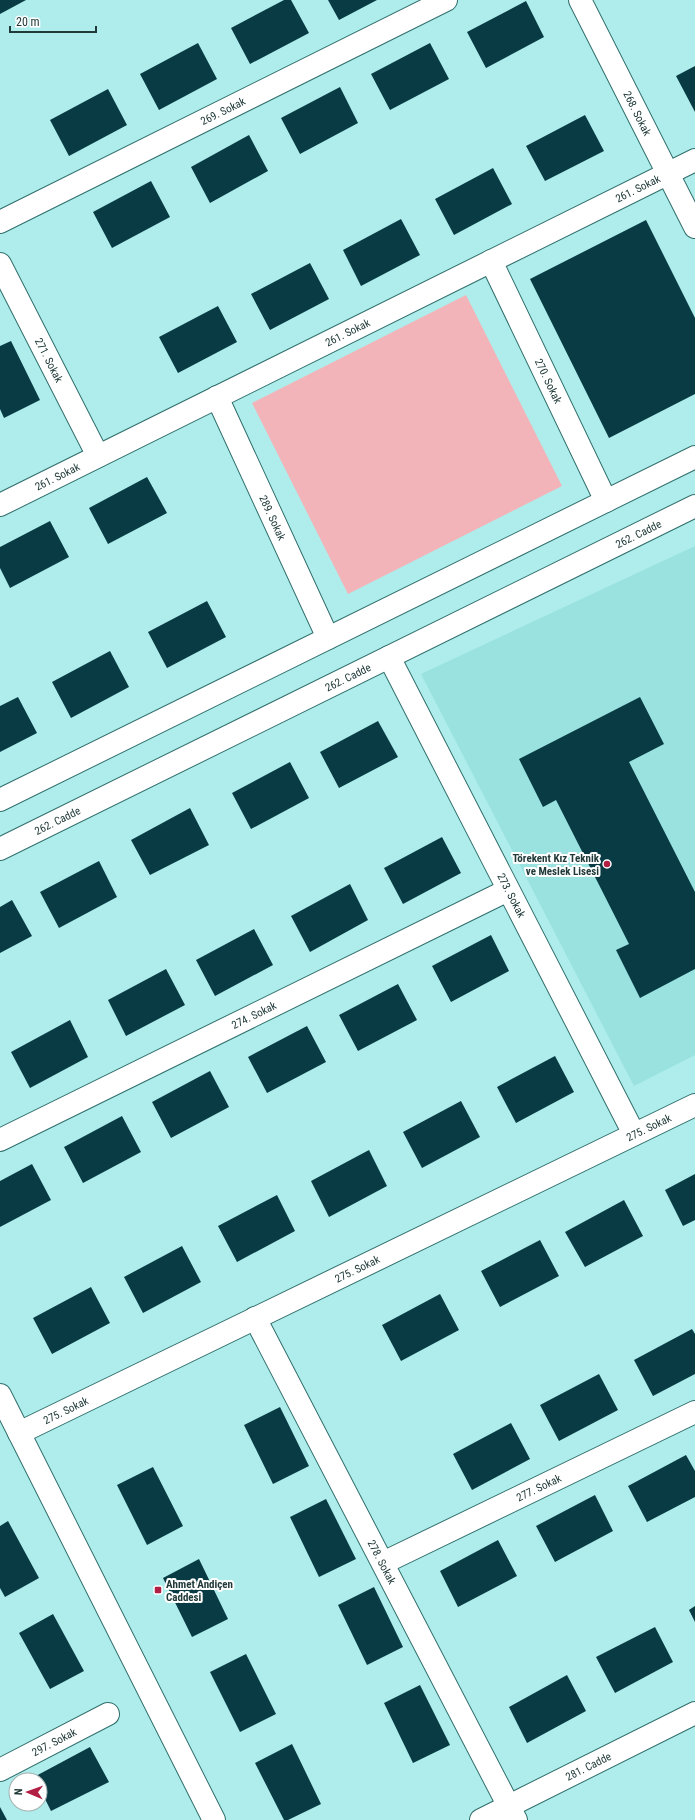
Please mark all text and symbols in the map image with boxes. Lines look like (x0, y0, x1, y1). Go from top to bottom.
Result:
scale bar (10, 8, 96, 34)
text: 20 m (16, 15, 40, 29)
street label: 268. Sokak (620, 89, 654, 138)
street label: 269. Sokak (199, 95, 248, 128)
street label: 261. Sokak (613, 172, 662, 205)
street label: 261. Sokak (323, 316, 372, 349)
street label: 271. Sokak (32, 336, 65, 385)
street label: 270. Sokak (532, 357, 564, 406)
street label: 261. Sokak (33, 460, 82, 494)
street label: 289. Sokak (256, 493, 288, 543)
street label: 262. Cadde (614, 518, 664, 551)
street label: 262. Cadde (323, 661, 373, 694)
street label: 262. Cadde (33, 804, 83, 838)
place label: Törekent Kız Teknik ve Meslek Lisesi (513, 852, 600, 878)
marker: Törekent Kız Teknik ve Meslek Lisesi (602, 859, 612, 869)
street label: 273. Sokak (494, 871, 528, 920)
street label: 274. Sokak (230, 999, 279, 1032)
street label: 275. Sokak (624, 1111, 674, 1144)
street label: 275. Sokak (333, 1253, 382, 1286)
street label: 275. Sokak (41, 1394, 91, 1427)
street label: 277. Sokak (514, 1472, 564, 1504)
street label: 278. Sokak (365, 1538, 398, 1587)
place label: Ahmet Andiçen Caddesi (166, 1578, 233, 1604)
marker: Ahmet Andiçen Caddesi (153, 1585, 163, 1595)
street label: 297. Sokak (30, 1725, 79, 1759)
street label: 281. Cadde (564, 1750, 614, 1784)
north arrow (8, 1772, 48, 1812)
text: N (12, 1788, 25, 1795)

